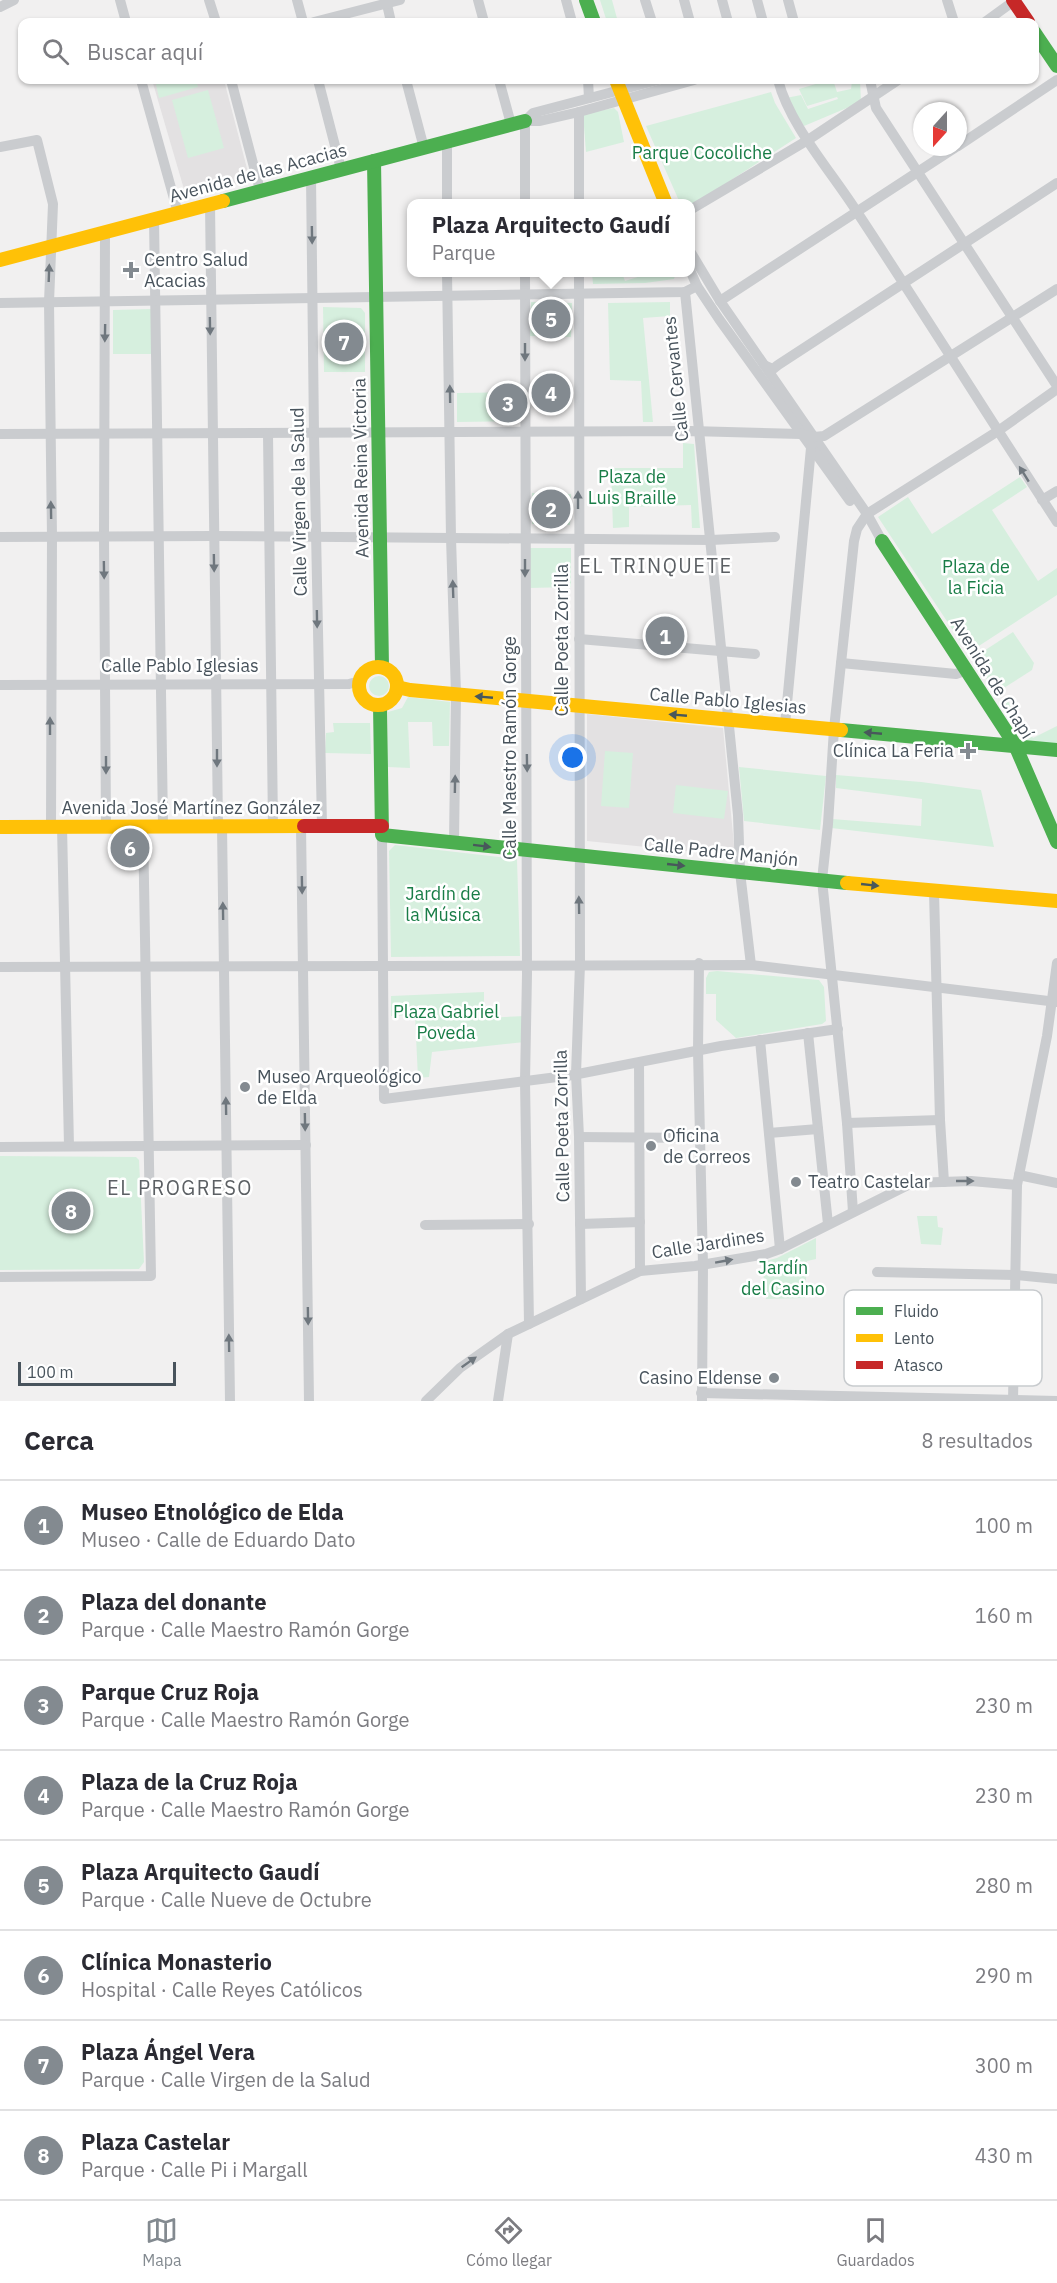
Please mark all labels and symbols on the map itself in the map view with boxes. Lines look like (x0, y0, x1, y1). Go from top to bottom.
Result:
north arrow (913, 102, 967, 156)
street label: Avenida de las Acacias (166, 138, 349, 207)
park label: Parque Cocoliche (632, 141, 772, 164)
one-way arrow (308, 226, 317, 245)
place label: Centro Salud Acacias (144, 248, 248, 292)
marker: Centro Salud Acacias (122, 261, 140, 279)
one-way arrow (45, 264, 54, 283)
pin: 5 (532, 296, 570, 342)
street label: Calle Cervantes (657, 315, 694, 443)
one-way arrow (205, 316, 215, 335)
pin: 7 (324, 320, 364, 364)
one-way arrow (101, 323, 110, 342)
one-way arrow (520, 342, 530, 361)
pin: 4 (532, 370, 570, 416)
street label: Avenida Reina Victoria (347, 377, 374, 558)
pin: 3 (488, 380, 528, 426)
one-way arrow (445, 384, 454, 403)
street label: Calle Virgen de la Salud (285, 407, 312, 597)
park label: Plaza de Luis Braille (588, 465, 676, 509)
one-way arrow (1019, 465, 1030, 482)
pin: 2 (532, 486, 570, 532)
one-way arrow (573, 491, 583, 510)
one-way arrow (46, 501, 56, 520)
district label: EL TRINQUETE (579, 552, 733, 579)
one-way arrow (209, 553, 219, 572)
park label: Plaza de la Ficia (942, 555, 1010, 599)
one-way arrow (520, 558, 530, 577)
one-way arrow (99, 560, 109, 579)
street label: Calle Poeta Zorrilla (550, 563, 573, 716)
one-way arrow (448, 579, 458, 598)
one-way arrow (313, 610, 322, 629)
street label: Avenida de Chapí (946, 613, 1039, 743)
pin: 1 (646, 614, 684, 658)
street label: Calle Maestro Ramón Gorge (498, 636, 521, 860)
street label: Calle Pablo Iglesias (101, 654, 259, 677)
street label: Calle Pablo Iglesias (648, 682, 808, 719)
one-way arrow (475, 692, 494, 702)
one-way arrow (669, 710, 688, 720)
one-way arrow (46, 717, 55, 736)
one-way arrow (863, 728, 882, 738)
place label: Clínica La Feria (833, 739, 954, 762)
marker: Clínica La Feria (959, 742, 977, 760)
your location (558, 743, 587, 772)
one-way arrow (212, 748, 222, 767)
one-way arrow (522, 753, 532, 772)
one-way arrow (101, 755, 111, 774)
one-way arrow (451, 774, 460, 793)
street label: Avenida José Martínez González (61, 796, 321, 819)
pin: 6 (110, 826, 150, 870)
street label: Calle Padre Manjón (643, 832, 799, 871)
one-way arrow (472, 841, 491, 850)
one-way arrow (666, 860, 685, 870)
one-way arrow (297, 875, 307, 894)
one-way arrow (860, 880, 879, 890)
park label: Jardín de la Música (405, 882, 481, 926)
one-way arrow (574, 896, 584, 915)
one-way arrow (218, 901, 228, 920)
park label: Plaza Gabriel Poveda (393, 1000, 499, 1044)
street label: Calle Poeta Zorrilla (549, 1049, 574, 1203)
place label: Museo Arqueológico de Elda (257, 1065, 421, 1109)
marker: Museo Arqueológico de Elda (238, 1080, 252, 1094)
one-way arrow (221, 1096, 230, 1115)
one-way arrow (300, 1112, 310, 1131)
place label: Oficina de Correos (663, 1124, 751, 1168)
marker: Oficina de Correos (644, 1139, 658, 1153)
place label: Teatro Castelar (808, 1170, 931, 1193)
district label: EL PROGRESO (107, 1174, 253, 1201)
marker: Teatro Castelar (789, 1175, 803, 1189)
one-way arrow (955, 1176, 974, 1186)
pin: 8 (52, 1188, 90, 1234)
street label: Calle Jardines (650, 1223, 766, 1264)
one-way arrow (715, 1256, 734, 1265)
park label: Jardín del Casino (741, 1256, 825, 1300)
legend (844, 1290, 1042, 1386)
text: Fluido (894, 1301, 939, 1321)
one-way arrow (303, 1307, 313, 1326)
text: Lento (894, 1328, 934, 1348)
one-way arrow (224, 1333, 234, 1352)
text: Atasco (894, 1355, 943, 1375)
one-way arrow (460, 1356, 476, 1368)
scale bar (18, 1359, 176, 1386)
place label: Casino Eldense (639, 1366, 762, 1389)
marker: Casino Eldense (767, 1371, 781, 1385)

